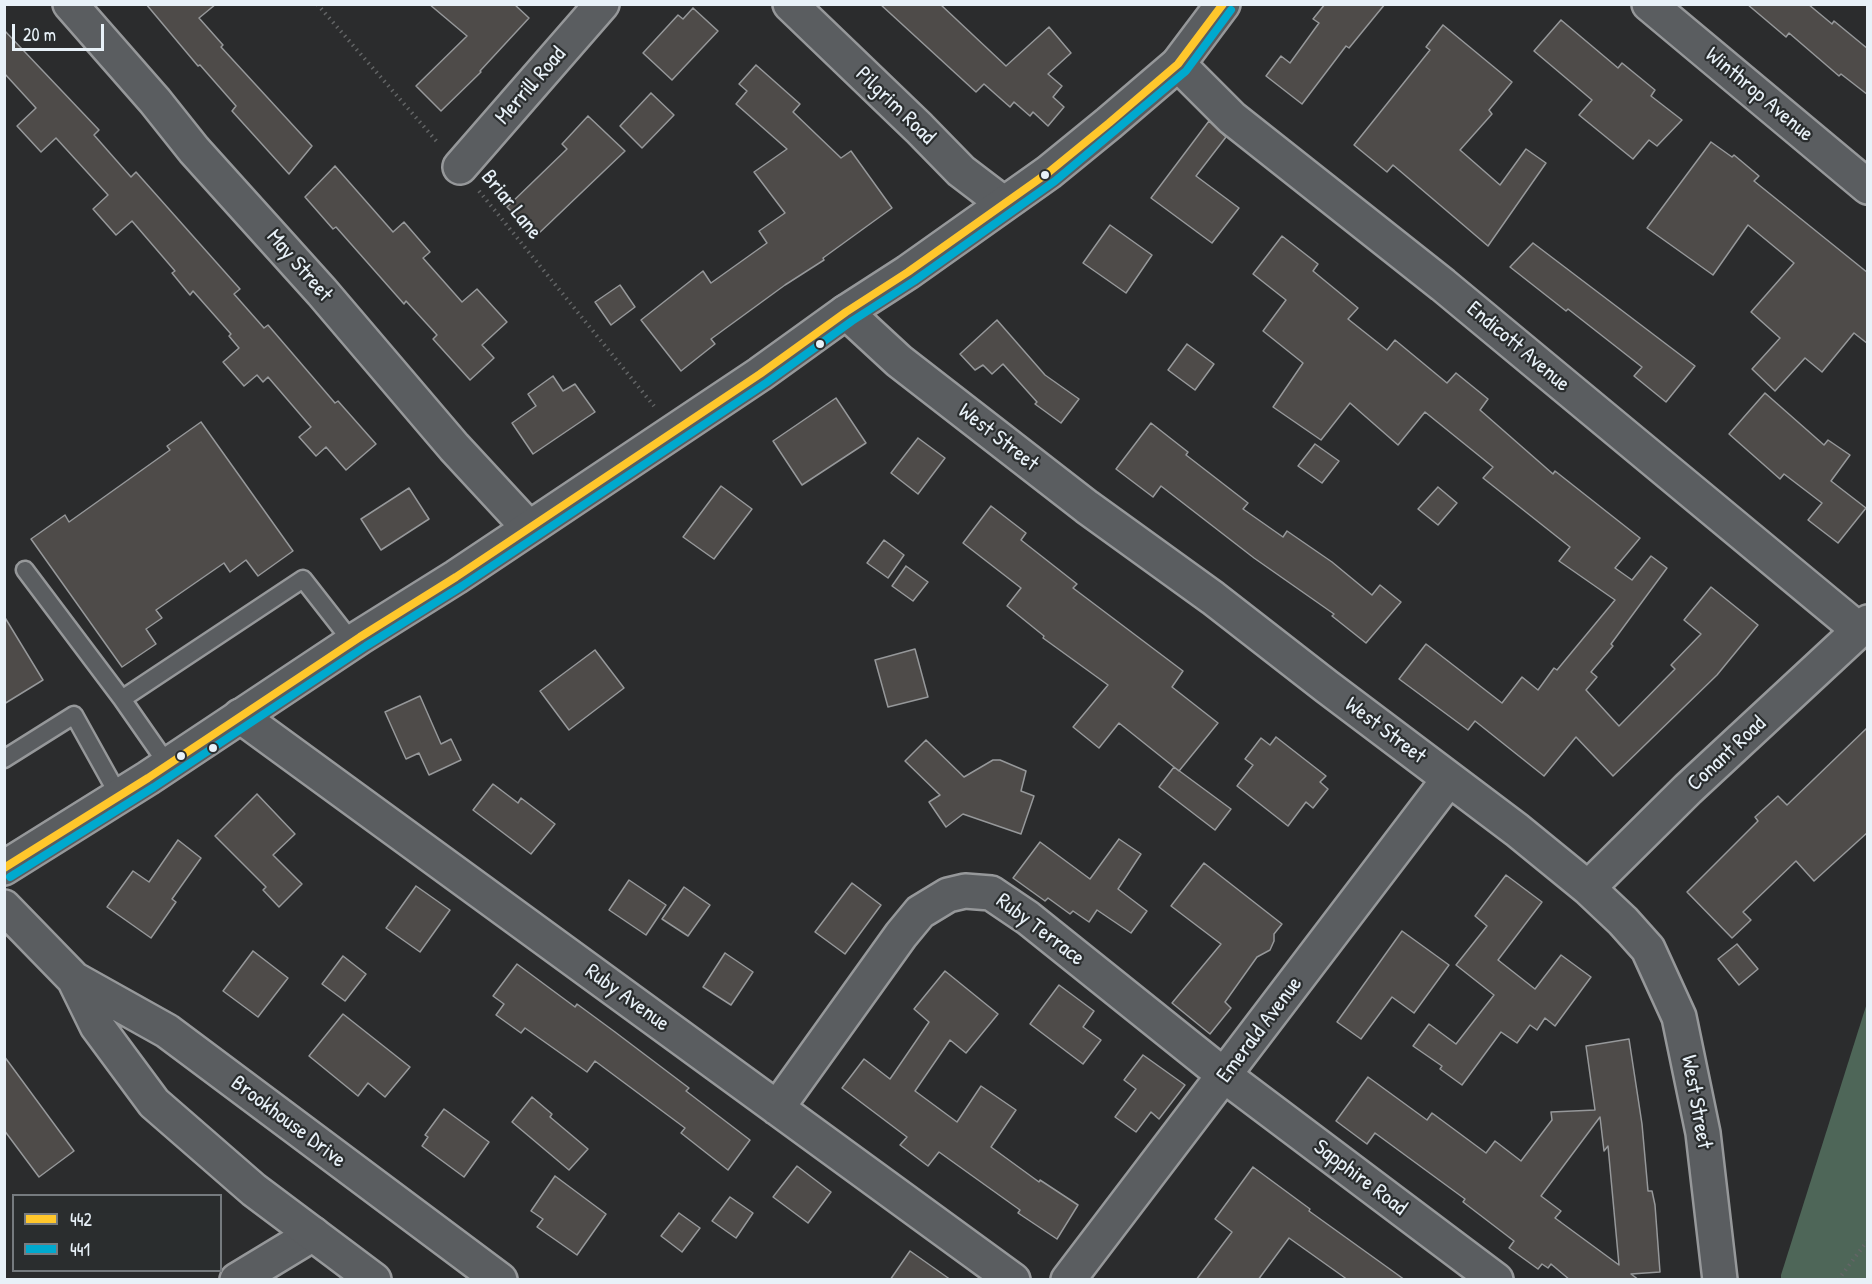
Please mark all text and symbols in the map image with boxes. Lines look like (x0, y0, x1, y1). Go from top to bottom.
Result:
scale bar (15, 12, 106, 50)
text: 20 m (23, 22, 56, 47)
street label: Merrill Road (490, 42, 572, 130)
street label: Winthrop Avenue (1700, 42, 1818, 148)
street label: Pilgrim Road (850, 62, 940, 150)
street label: Briar Lane (475, 165, 547, 245)
unlabelled marker (1039, 169, 1051, 181)
street label: May Street (260, 224, 338, 308)
street label: Endicott Avenue (1461, 296, 1575, 398)
unlabelled marker (814, 338, 826, 350)
street label: West Street (953, 398, 1043, 478)
street label: West Street (1339, 692, 1431, 770)
street label: Conant Road (1682, 711, 1772, 797)
unlabelled marker (207, 742, 219, 754)
unlabelled marker (175, 750, 187, 762)
street label: Ruby Terrace (990, 888, 1090, 972)
street label: Ruby Avenue (580, 959, 674, 1037)
street label: Emerald Avenue (1212, 972, 1308, 1088)
street label: West Street (1675, 1053, 1717, 1151)
street label: Brookhouse Drive (225, 1070, 351, 1174)
street label: Sapphire Road (1308, 1134, 1412, 1222)
legend (12, 1194, 222, 1272)
text: 442 (70, 1207, 92, 1232)
text: 441 (70, 1237, 90, 1262)

